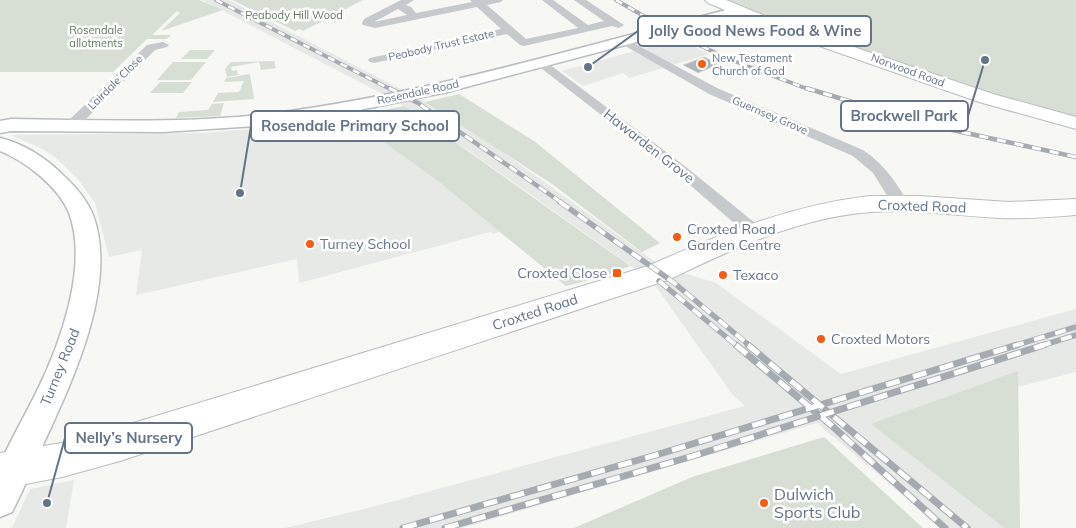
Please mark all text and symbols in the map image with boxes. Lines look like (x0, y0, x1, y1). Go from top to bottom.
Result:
park label: Peabody Hill Wood (245, 8, 343, 22)
callout: Jolly Good News Food & Wine (638, 16, 871, 46)
text: Jolly Good News Food & Wine (649, 21, 861, 40)
park label: Rosendale allotments (69, 23, 123, 50)
street label: Peabody Trust Estate (387, 26, 495, 64)
street label: Norwood Road (869, 50, 947, 90)
place label: New Testament Church of God (712, 51, 792, 78)
street label: Lairdale Close (85, 52, 145, 112)
marker: New Testament Church of God (696, 58, 708, 70)
street label: Rosendale Road (376, 76, 460, 108)
street label: Guernsey Grove (730, 93, 810, 137)
callout: Brockwell Park (841, 101, 968, 131)
street label: Hawarden Grove (600, 105, 698, 187)
text: Brockwell Park (851, 106, 958, 125)
callout: Rosendale Primary School (251, 111, 459, 141)
text: Rosendale Primary School (261, 116, 449, 135)
street label: Croxted Road (877, 195, 967, 217)
place label: Croxted Road Garden Centre (687, 220, 781, 254)
marker: Croxted Road Garden Centre (671, 231, 683, 243)
place label: Turney School (320, 235, 411, 253)
marker: Turney School (304, 238, 316, 250)
place label: Croxted Close (517, 264, 607, 282)
place label: Texaco (733, 266, 779, 284)
marker: Croxted Close (611, 267, 623, 279)
marker: Texaco (717, 269, 729, 281)
street label: Croxted Road (490, 290, 580, 334)
street label: Turney Road (36, 326, 84, 408)
place label: Croxted Motors (831, 330, 930, 348)
marker: Croxted Motors (815, 333, 827, 345)
callout: Nelly’s Nursery (65, 423, 192, 453)
text: Nelly’s Nursery (76, 428, 183, 447)
place label: Dulwich Sports Club (774, 484, 860, 522)
marker: Dulwich Sports Club (758, 497, 770, 509)

